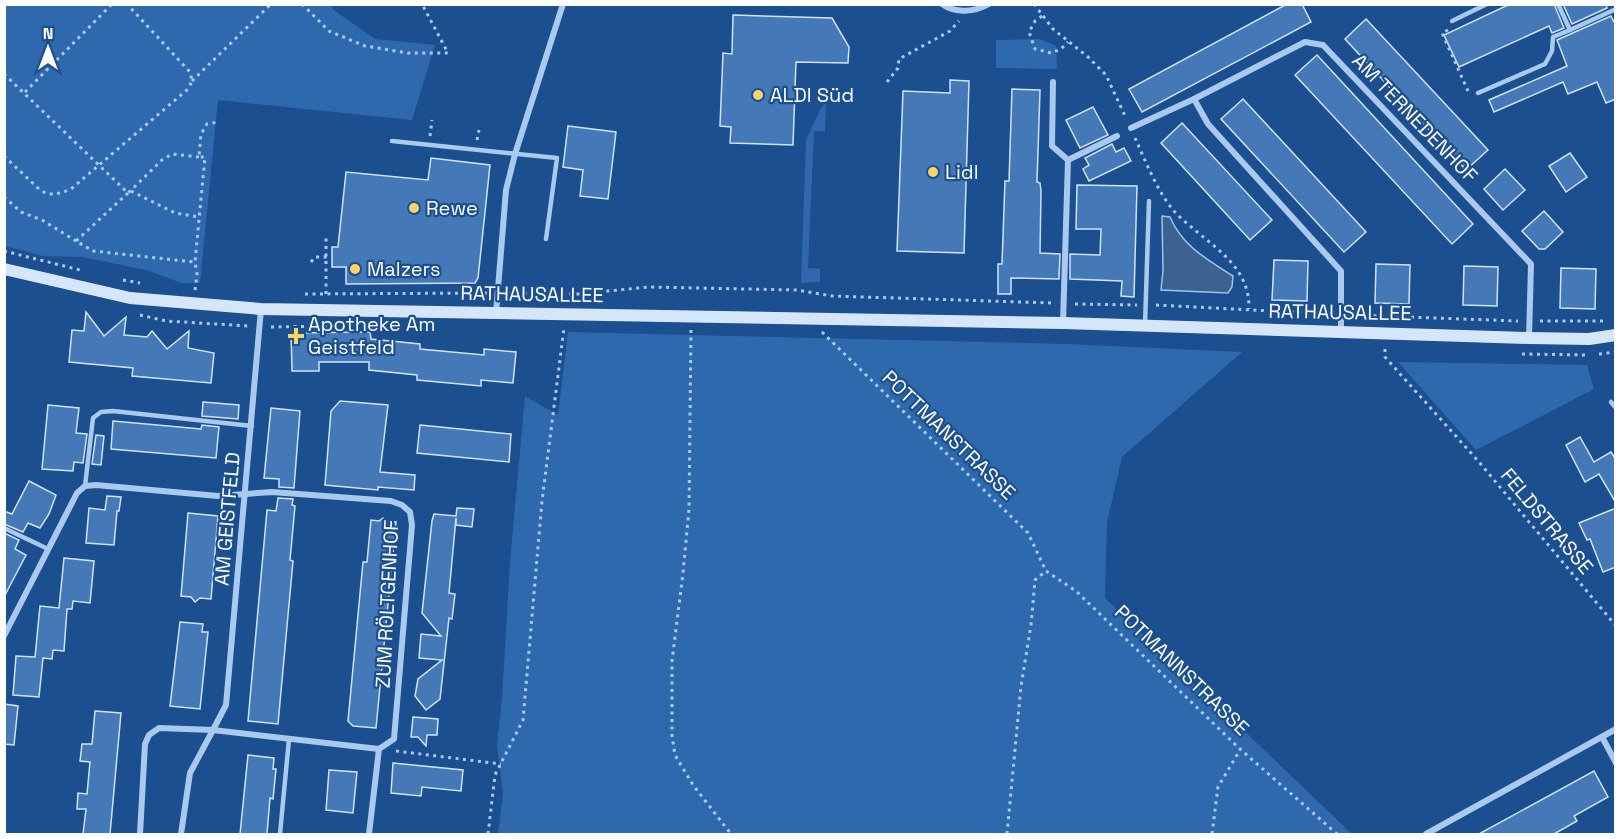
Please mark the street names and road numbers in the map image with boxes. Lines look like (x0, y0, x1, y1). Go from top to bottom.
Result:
street label: AM TERNEDENHOF (1347, 48, 1483, 188)
street label: RATHAUSALLEE (460, 280, 604, 308)
street label: RATHAUSALLEE (1268, 298, 1412, 326)
street label: POTTMANSTRASSE (877, 365, 1021, 505)
street label: AM GEISTFELD (208, 451, 246, 587)
street label: FELDSTRASSE (1495, 463, 1599, 579)
street label: ZUM RÖLTGENHOF (370, 519, 404, 689)
street label: POTMANNSTRASSE (1109, 599, 1255, 741)

